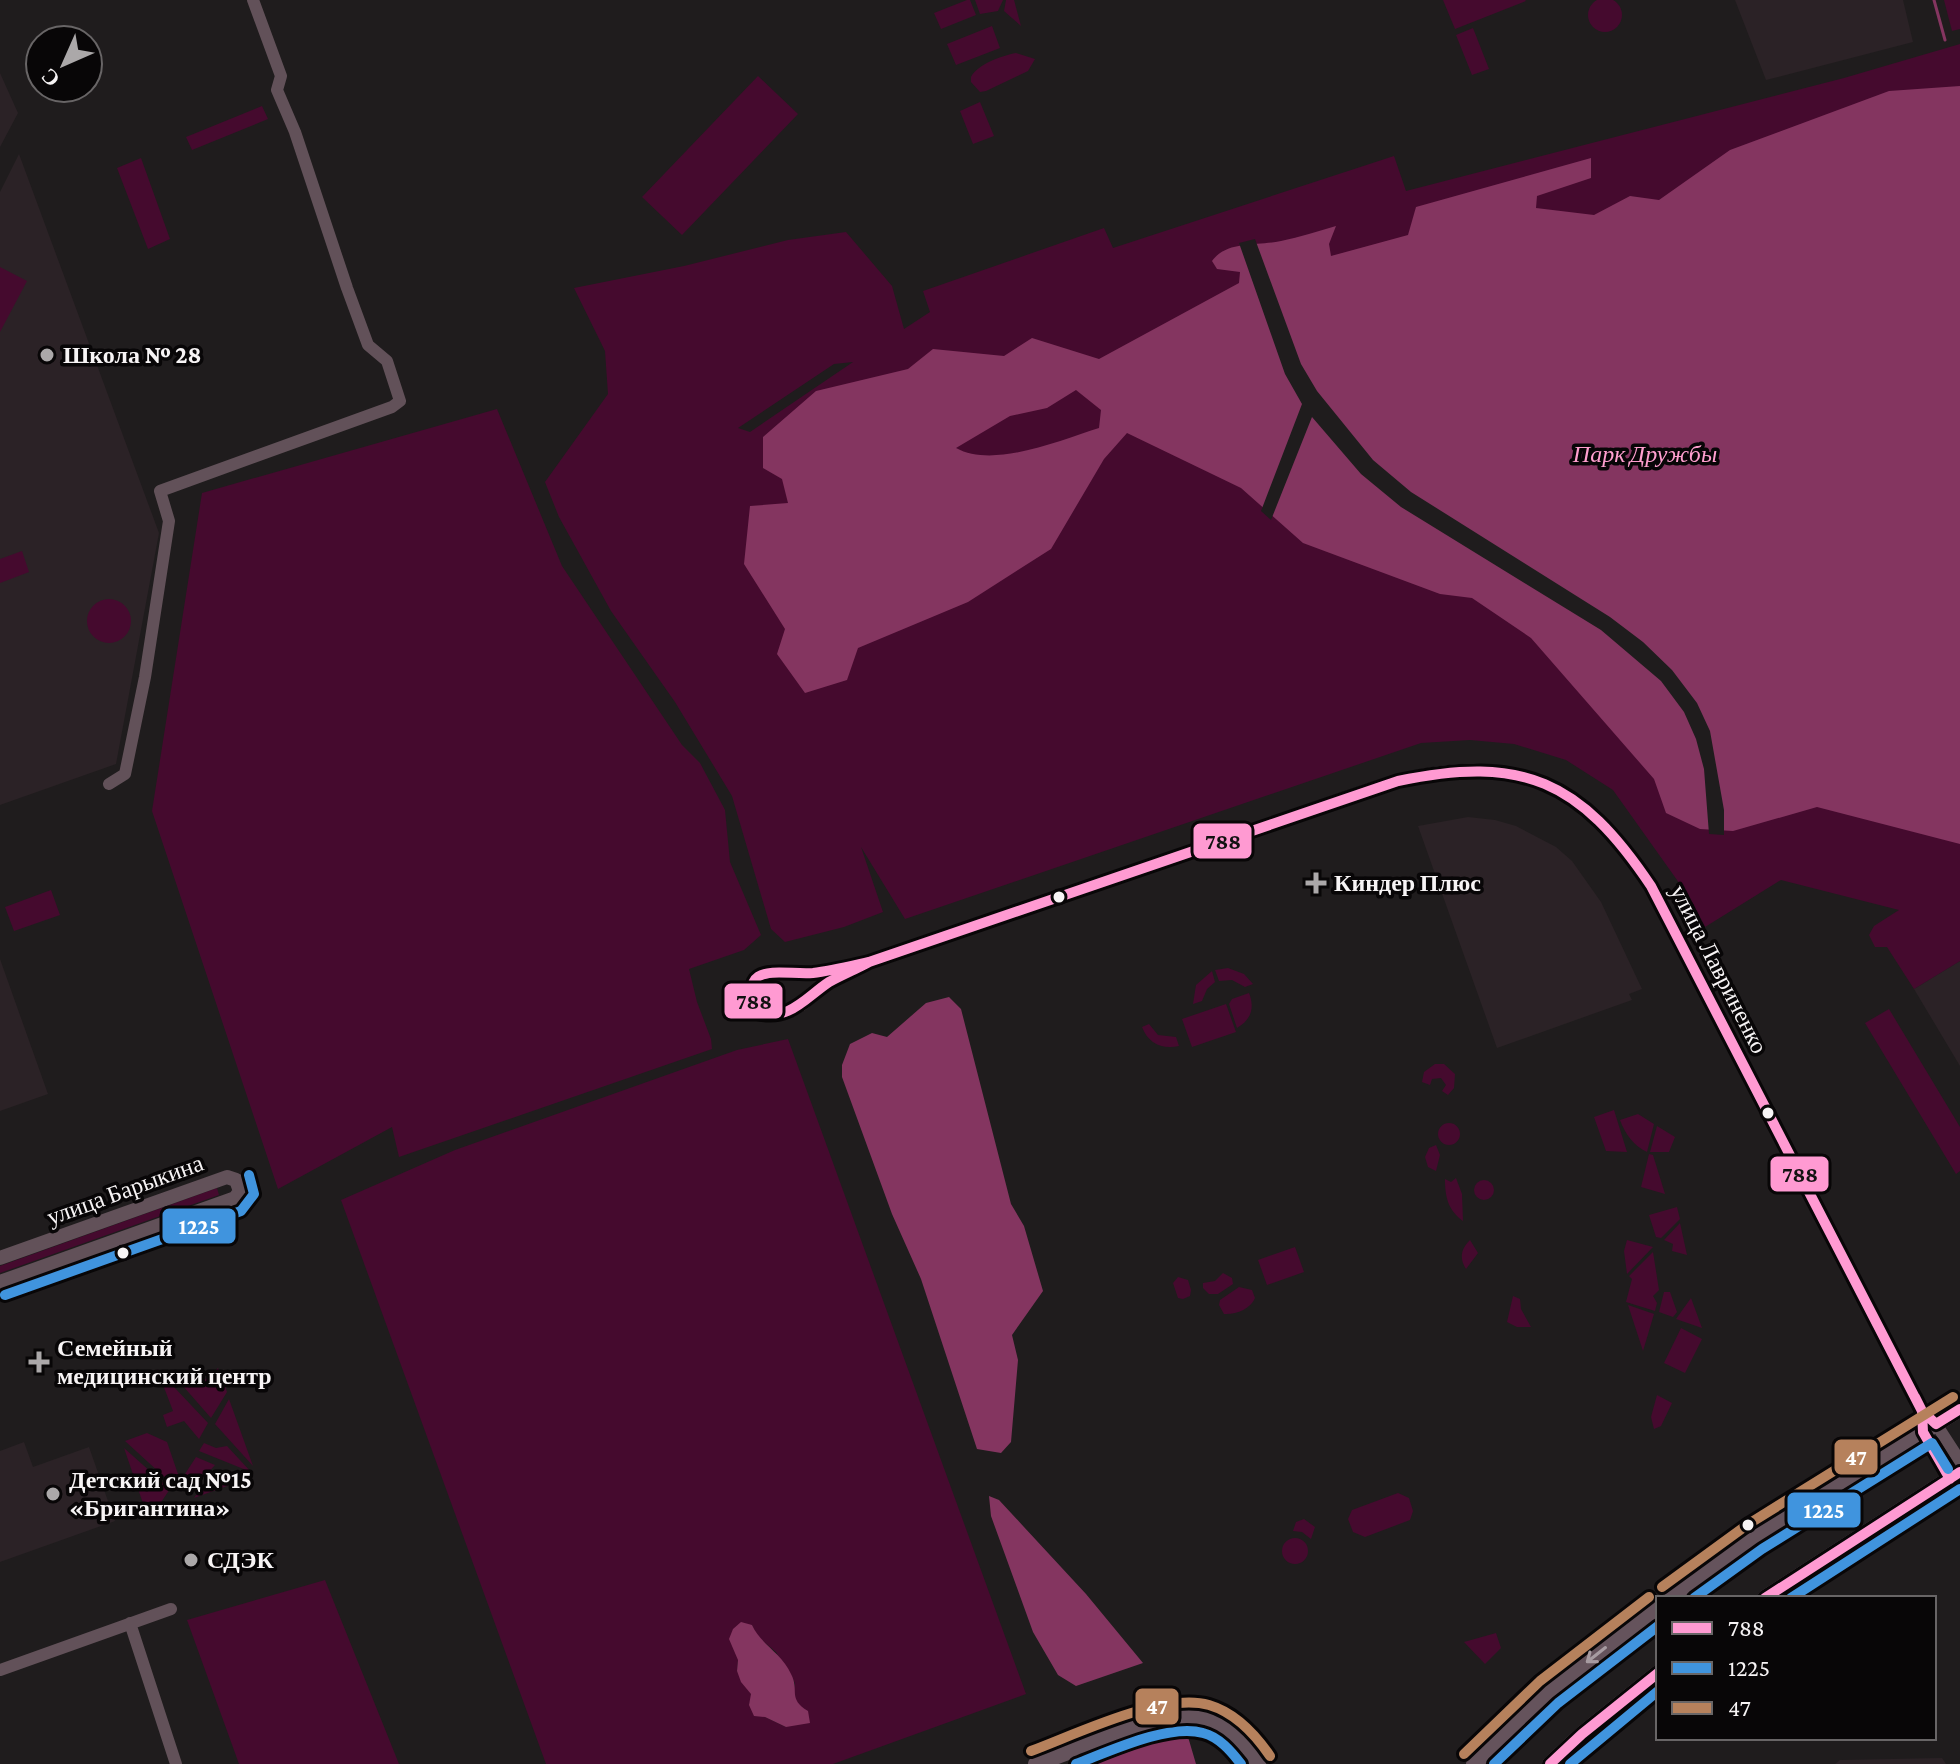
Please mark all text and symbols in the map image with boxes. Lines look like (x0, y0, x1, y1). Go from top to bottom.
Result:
north arrow (24, 24, 104, 104)
text: С (36, 63, 65, 92)
place label: Школа № 28 (63, 341, 201, 368)
marker: Школа № 28 (38, 346, 56, 364)
park label: Парк Дружбы (1572, 440, 1717, 467)
line badge: 788 (1192, 822, 1253, 860)
text: 788 (1205, 829, 1241, 854)
place label: Киндер Плюс (1334, 869, 1481, 896)
marker: Киндер Плюс (1305, 872, 1327, 894)
street label: улица Лавриненко (1665, 880, 1774, 1058)
unlabelled marker (1051, 889, 1067, 905)
line badge: 788 (723, 982, 784, 1020)
text: 788 (736, 989, 772, 1014)
unlabelled marker (1760, 1105, 1776, 1121)
street label: улица Барыкина (43, 1149, 207, 1230)
line badge: 788 (1769, 1155, 1830, 1193)
text: 788 (1782, 1162, 1818, 1187)
line badge: 1225 (161, 1207, 237, 1245)
text: 1225 (178, 1214, 220, 1239)
unlabelled marker (115, 1245, 131, 1261)
place label: Семейный медицинский центр (57, 1334, 272, 1389)
marker: Семейный медицинский центр (28, 1351, 50, 1373)
line badge: 47 (1833, 1438, 1879, 1476)
text: 47 (1845, 1445, 1867, 1470)
place label: Детский сад №15 «Бригантина» (69, 1466, 252, 1521)
marker: Детский сад №15 «Бригантина» (44, 1485, 62, 1503)
line badge: 1225 (1786, 1491, 1862, 1529)
text: 1225 (1803, 1498, 1845, 1523)
unlabelled marker (1740, 1517, 1756, 1533)
place label: СДЭК (207, 1546, 275, 1573)
marker: СДЭК (182, 1551, 200, 1569)
legend (1656, 1596, 1936, 1740)
text: 788 (1728, 1614, 1765, 1641)
one-way arrow (1586, 1647, 1607, 1664)
text: 1225 (1728, 1654, 1770, 1681)
line badge: 47 (1134, 1687, 1180, 1726)
text: 47 (1146, 1694, 1168, 1719)
text: 47 (1728, 1694, 1751, 1721)

